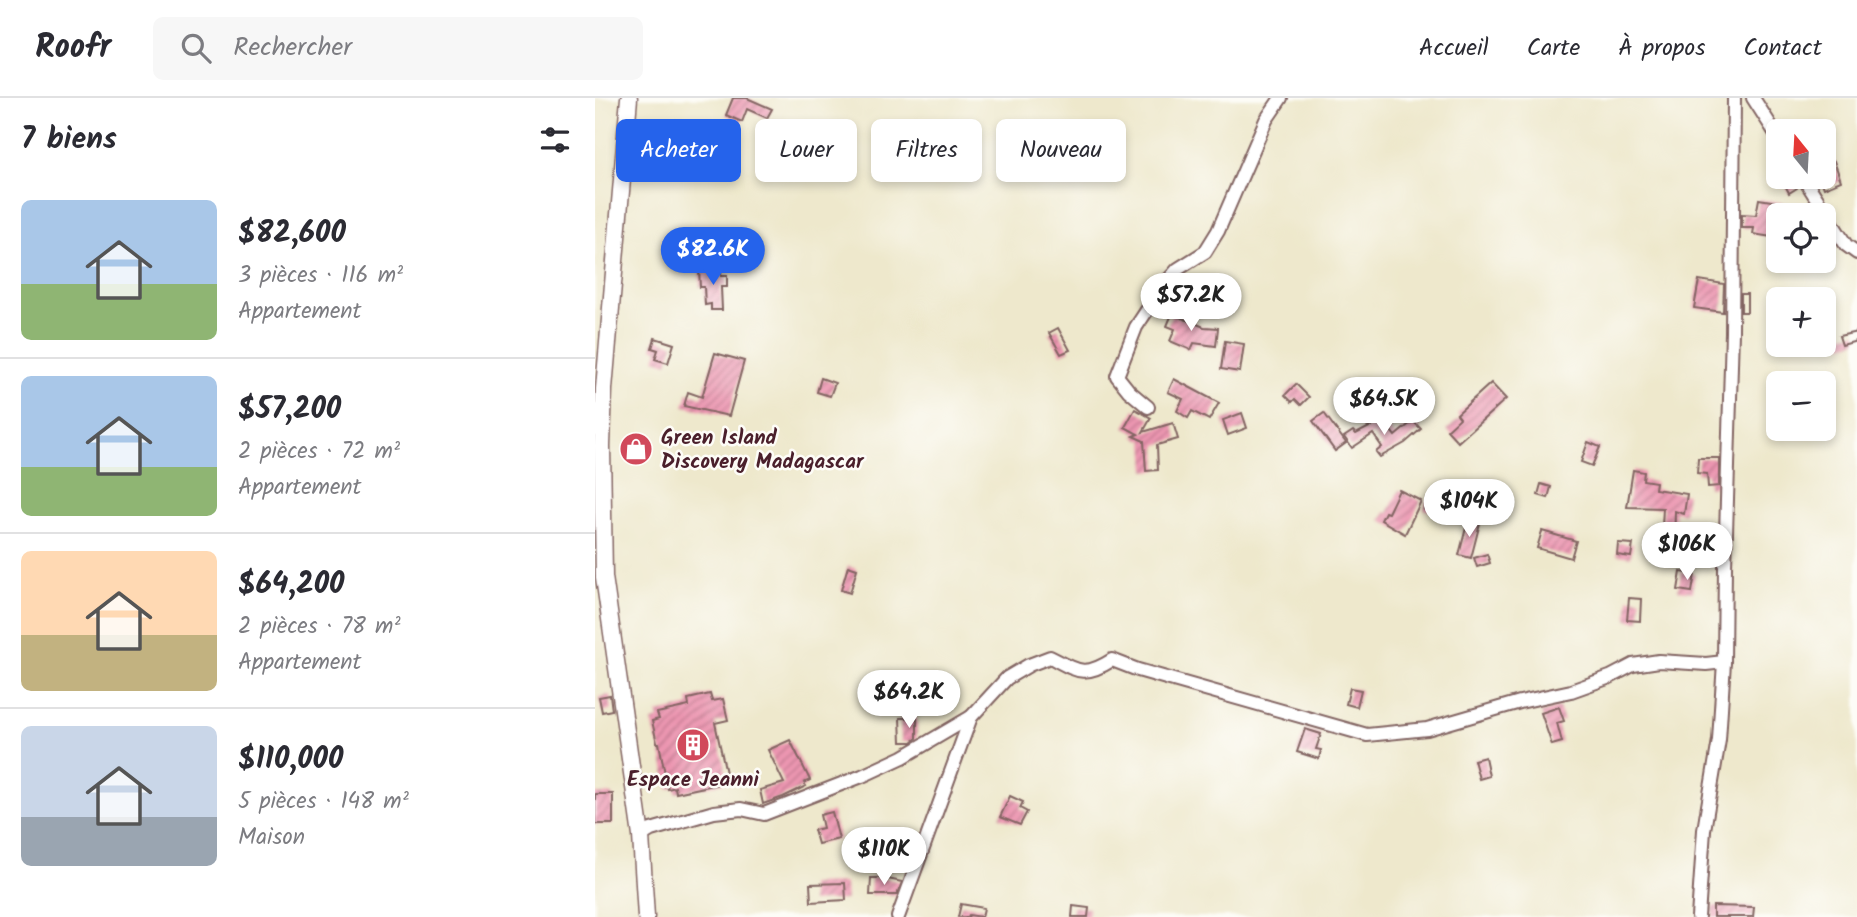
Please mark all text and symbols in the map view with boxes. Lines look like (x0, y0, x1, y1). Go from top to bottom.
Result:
search box (153, 17, 643, 80)
text: Roofr (35, 22, 111, 75)
text: Rechercher (233, 27, 352, 69)
icon: search (177, 29, 215, 67)
text: Accueil (1419, 29, 1489, 68)
text: Carte (1527, 29, 1580, 68)
text: À propos (1618, 29, 1705, 68)
text: Contact (1743, 29, 1822, 68)
text: 7 biens (21, 116, 117, 164)
chip: Acheter (616, 119, 741, 182)
chip: Louer (755, 119, 857, 182)
chip: Filtres (871, 119, 982, 182)
chip: Nouveau (996, 119, 1126, 182)
north arrow (1766, 119, 1836, 189)
map controls (1766, 119, 1836, 441)
icon: filters (536, 121, 574, 159)
button: locate (1766, 203, 1836, 273)
text: $82,600 (238, 210, 346, 258)
icon: home (77, 228, 161, 312)
pin: $82.6K (656, 228, 770, 287)
text: $82.6K (677, 232, 749, 268)
text: 3 pièces · 116 m² (238, 258, 403, 294)
pin: $57.2K (1134, 274, 1248, 333)
text: $57.2K (1157, 278, 1225, 314)
button: + (1766, 287, 1836, 357)
text: Appartement (238, 294, 361, 330)
button: − (1766, 371, 1836, 441)
pin: $64.5K (1327, 378, 1441, 437)
text: $64.5K (1349, 382, 1419, 418)
text: $57,200 (238, 386, 341, 434)
icon: home (77, 404, 161, 488)
place label: Green Island Discovery Madagascar (661, 422, 865, 479)
shop icon: Green Island Discovery Madagascar (617, 430, 655, 468)
text: 2 pièces · 72 m² (238, 434, 400, 470)
text: Appartement (238, 470, 361, 506)
pin: $104K (1420, 480, 1518, 539)
text: $104K (1440, 484, 1498, 520)
pin: $106K (1638, 522, 1736, 582)
text: $106K (1658, 527, 1716, 563)
text: $64,200 (238, 561, 345, 609)
icon: home (77, 579, 161, 663)
text: 2 pièces · 78 m² (238, 609, 400, 645)
text: Appartement (238, 645, 361, 681)
pin: $64.2K (852, 670, 966, 730)
text: $64.2K (873, 675, 945, 711)
building icon: Espace Jeanni (674, 726, 712, 764)
text: $110,000 (238, 736, 343, 784)
icon: home (77, 754, 161, 838)
place label: Espace Jeanni (627, 764, 759, 797)
text: 5 pièces · 148 m² (238, 784, 409, 820)
text: Maison (238, 820, 305, 856)
pin: $110K (835, 828, 933, 887)
text: $110K (857, 832, 911, 868)

